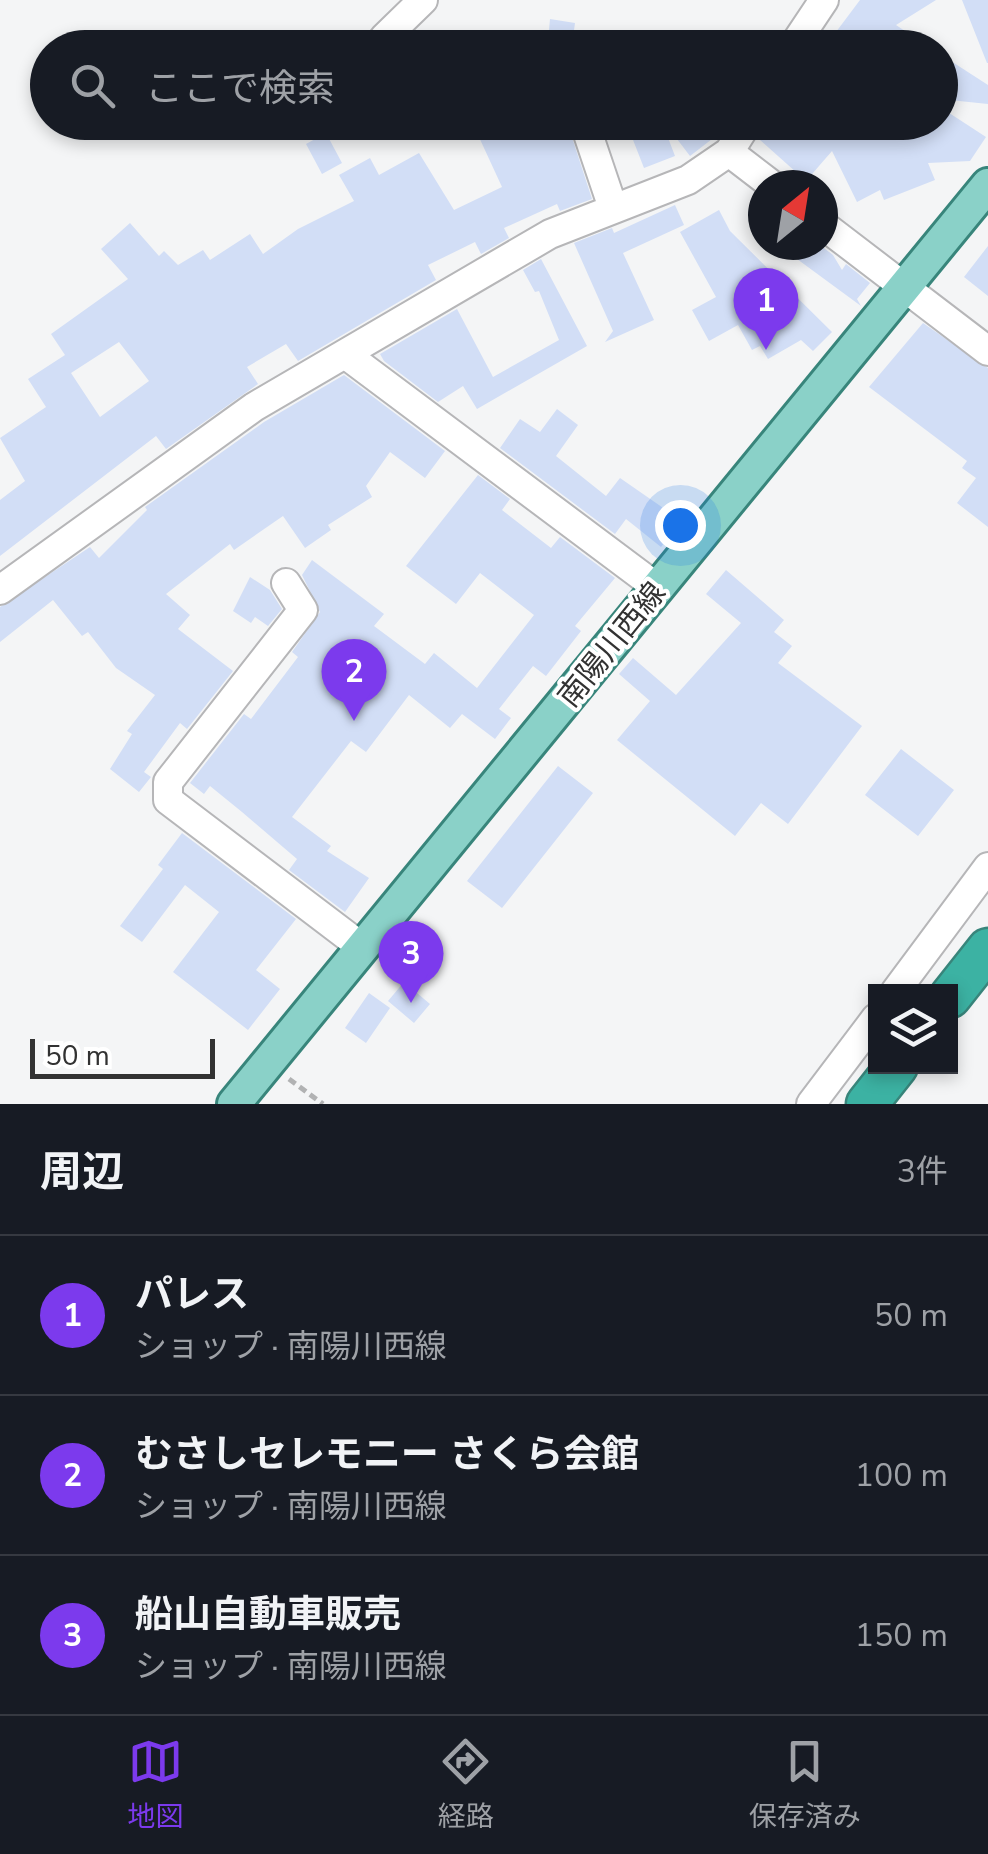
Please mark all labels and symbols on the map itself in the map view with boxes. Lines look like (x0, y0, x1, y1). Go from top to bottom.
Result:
north arrow (748, 170, 838, 260)
pin: 1 (734, 268, 798, 350)
your location (655, 500, 706, 551)
street label: 南陽川西線 (549, 574, 675, 716)
pin: 2 (322, 638, 386, 721)
pin: 3 (378, 920, 444, 1003)
scale bar (30, 1034, 215, 1078)

